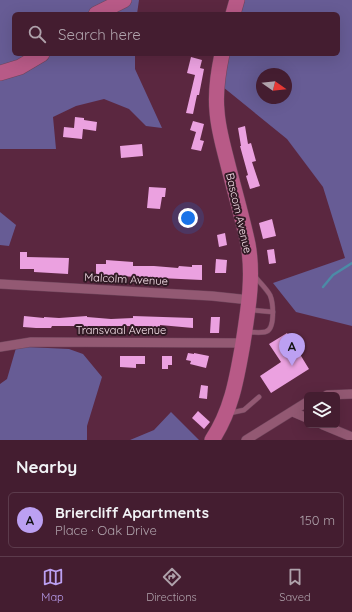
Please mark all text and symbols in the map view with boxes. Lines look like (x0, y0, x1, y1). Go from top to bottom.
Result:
search box (12, 12, 340, 56)
icon: search (26, 23, 48, 45)
text: Search here (58, 25, 141, 44)
north arrow (256, 68, 292, 104)
street label: Bascom Avenue (223, 171, 255, 255)
your location (178, 208, 198, 228)
street label: Malcolm Avenue (84, 270, 168, 288)
street label: Transvaal Avenue (76, 323, 166, 337)
pin: A (279, 333, 305, 366)
map controls (304, 392, 340, 428)
button: layers (304, 392, 340, 428)
text: Nearby (16, 456, 77, 477)
text: Briercliff Apartments (55, 503, 209, 522)
text: A (26, 512, 34, 528)
text: 150 m (300, 512, 335, 528)
text: Place · Oak Drive (55, 522, 157, 538)
tab: Map (41, 566, 64, 604)
tab: Directions (146, 566, 197, 604)
tab: Saved (279, 566, 311, 604)

